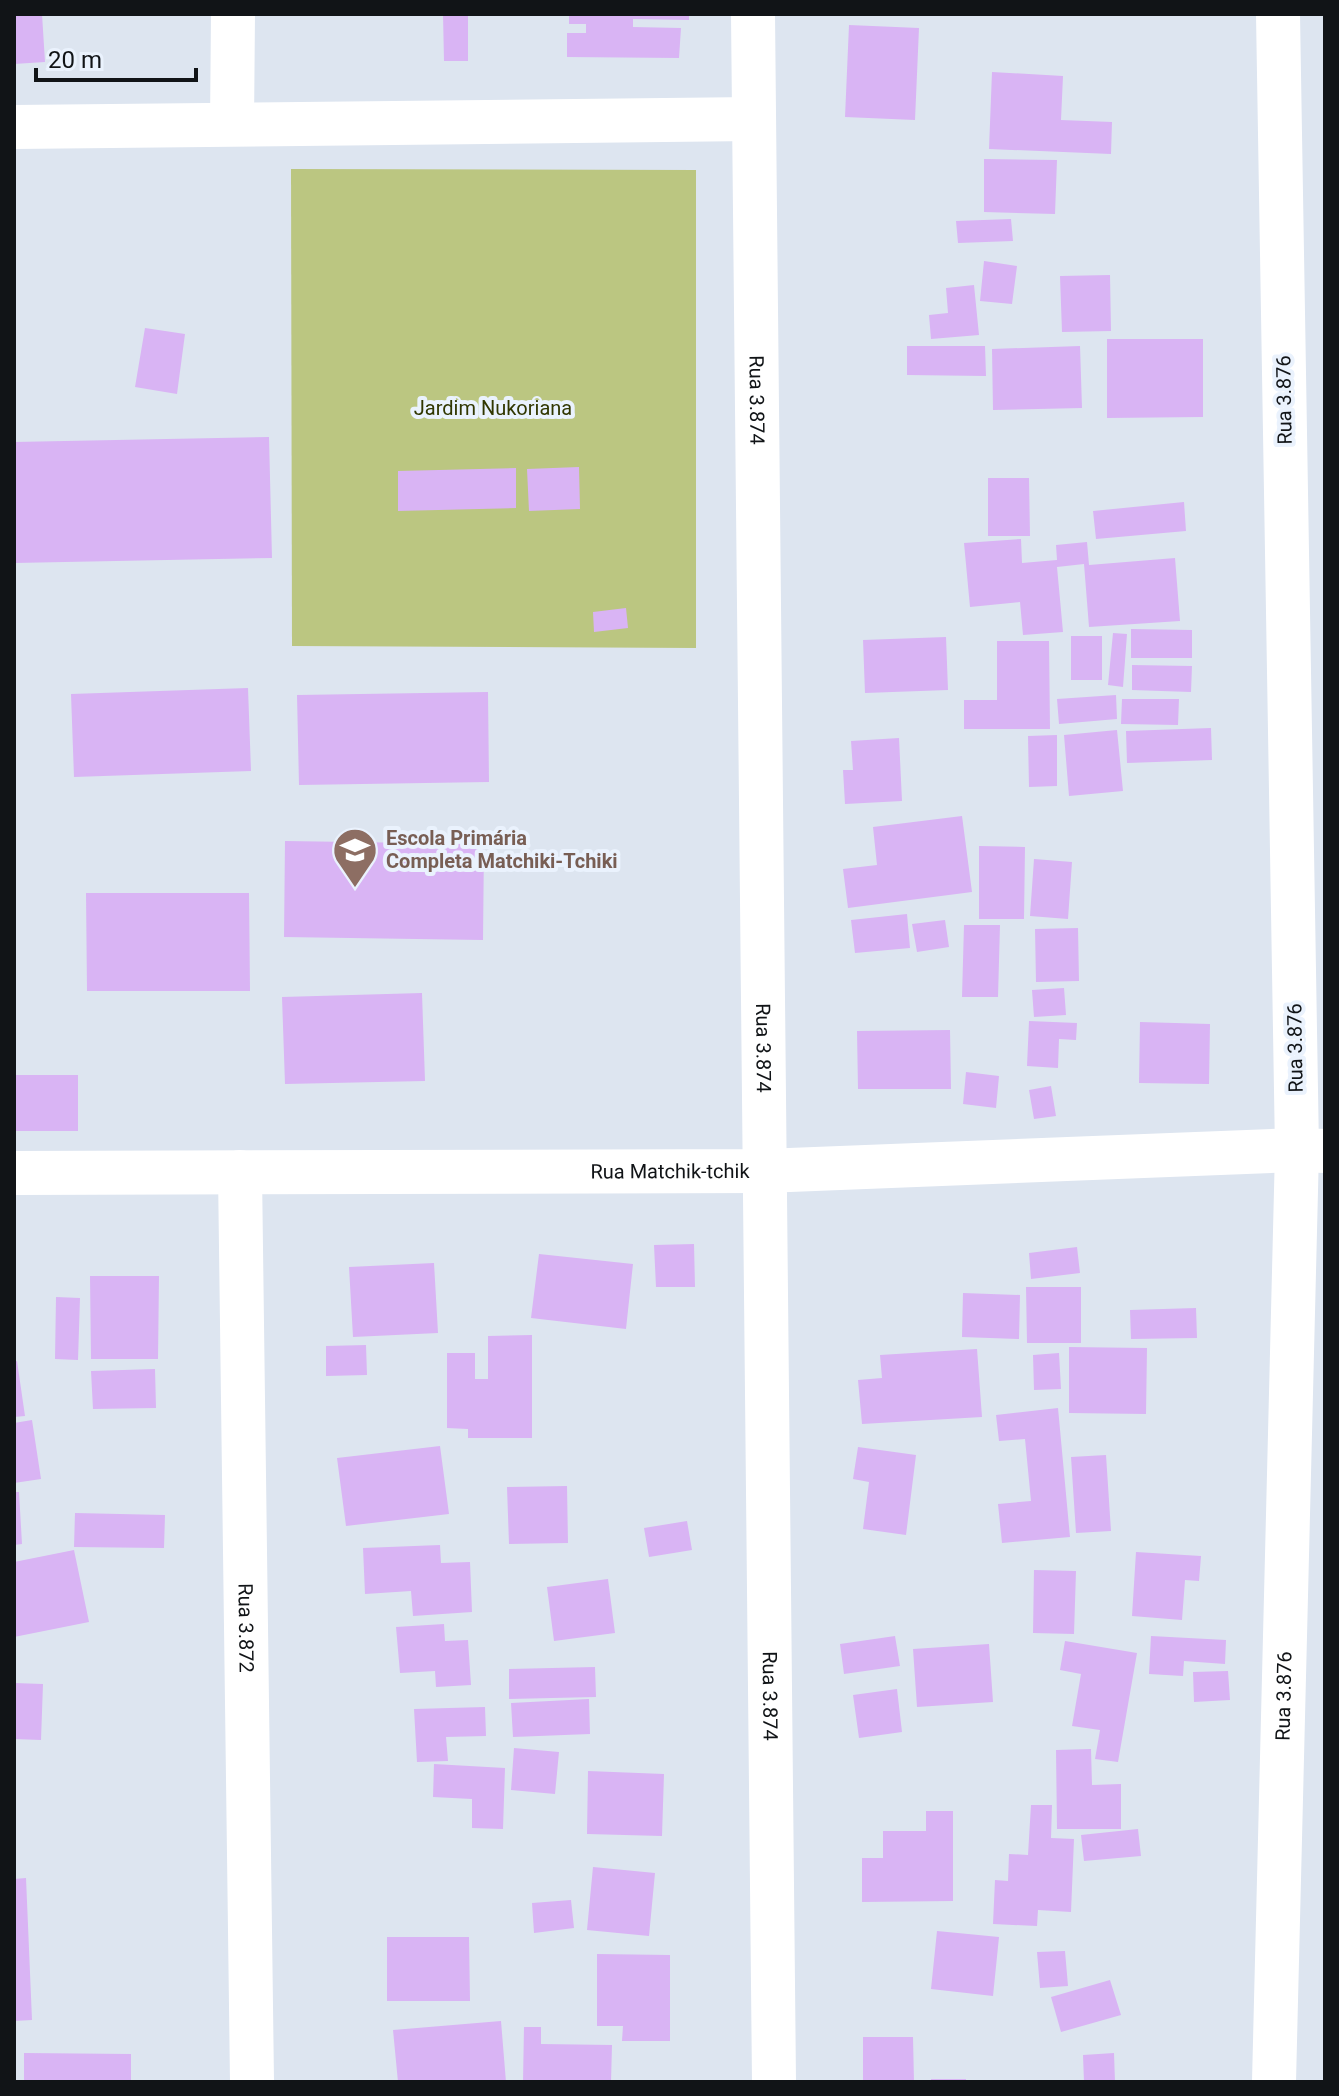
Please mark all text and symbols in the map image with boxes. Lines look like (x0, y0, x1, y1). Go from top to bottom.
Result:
scale bar (36, 32, 196, 82)
text: 20 m (48, 46, 102, 74)
street label: Rua 3.874 (744, 355, 769, 445)
street label: Rua 3.876 (1271, 355, 1297, 445)
park label: Jardim Nukoriana (414, 396, 572, 420)
school or university icon: Escola Primária Completa Matchiki-Tchiki (331, 826, 379, 889)
place label: Escola Primária Completa Matchiki-Tchiki (386, 826, 618, 873)
street label: Rua 3.874 (751, 1003, 776, 1093)
street label: Rua 3.876 (1282, 1003, 1308, 1093)
street label: Rua Matchik-tchik (590, 1159, 750, 1183)
street label: Rua 3.872 (233, 1583, 259, 1673)
street label: Rua 3.874 (758, 1651, 783, 1741)
street label: Rua 3.876 (1270, 1651, 1297, 1741)

